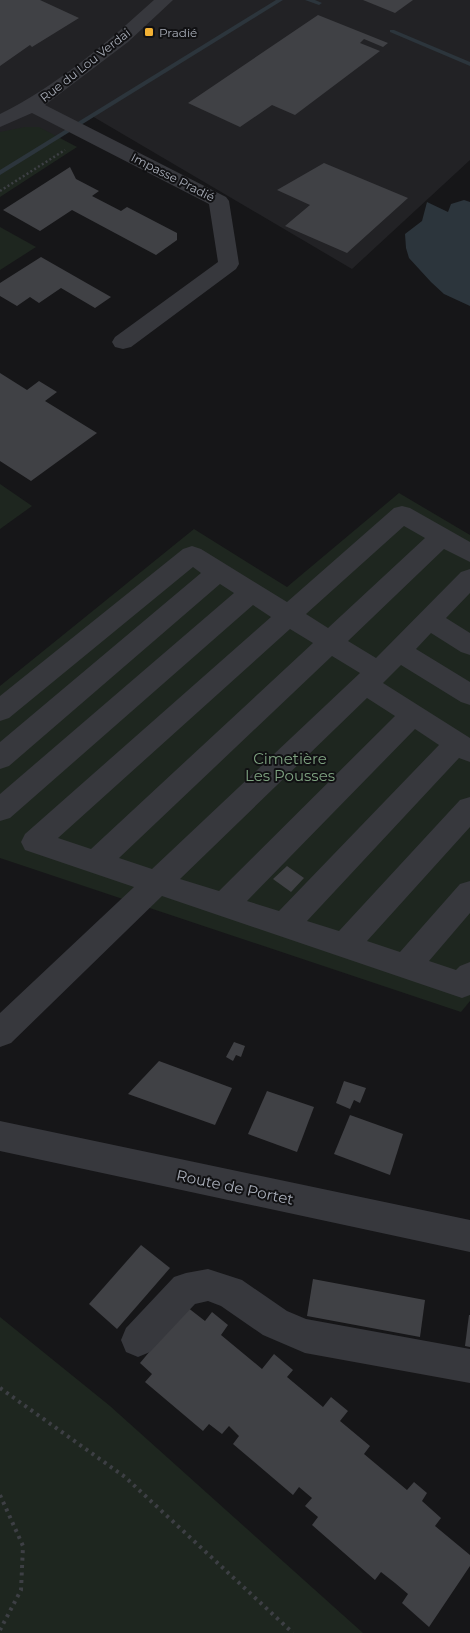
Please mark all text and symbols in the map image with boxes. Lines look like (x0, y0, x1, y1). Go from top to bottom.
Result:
street label: Rue du Lou Verdai (37, 25, 133, 105)
place label: Pradié (159, 25, 197, 40)
marker: Pradié (143, 26, 155, 38)
street label: Impasse Pradié (129, 149, 217, 205)
park label: Cimetière Les Pousses (245, 749, 335, 785)
street label: Route de Portet (175, 1165, 295, 1209)

